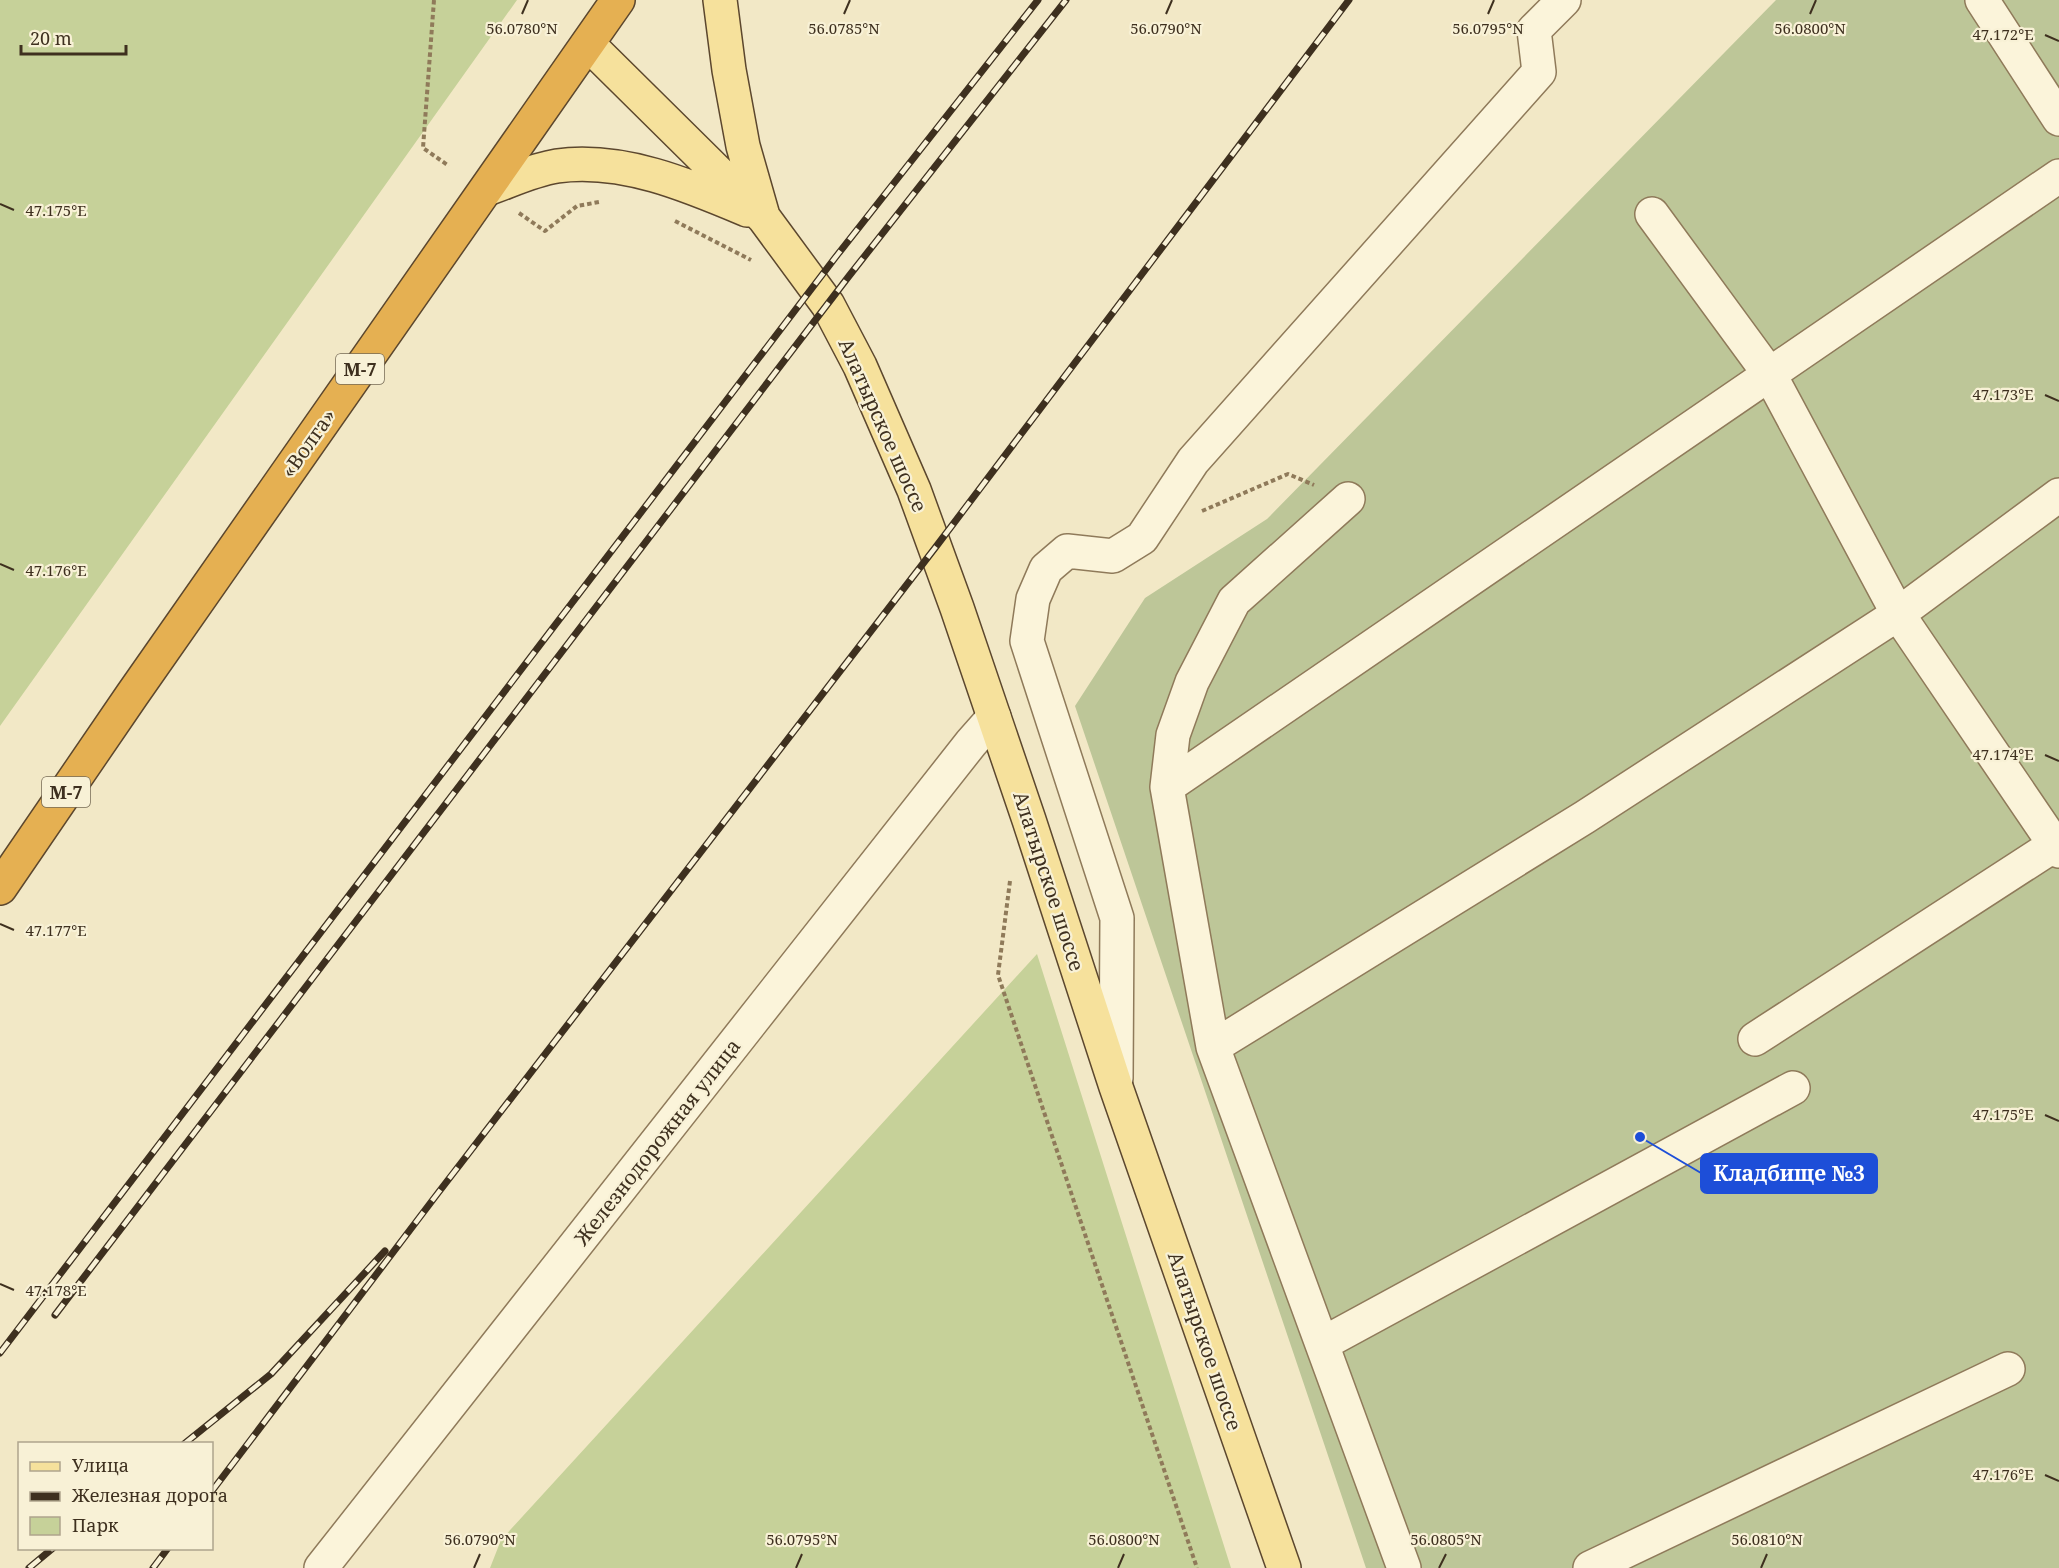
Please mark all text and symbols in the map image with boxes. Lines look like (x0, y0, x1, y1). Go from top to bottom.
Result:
scale bar (21, 18, 126, 56)
text: 56.0780°N (486, 18, 558, 38)
text: 56.0785°N (808, 18, 880, 38)
text: 56.0790°N (1130, 18, 1202, 38)
text: 56.0795°N (1452, 18, 1524, 38)
text: 56.0800°N (1774, 18, 1846, 38)
text: 47.172°E (1972, 24, 2034, 44)
text: 20 m (30, 26, 72, 50)
text: 47.175°E (25, 200, 87, 220)
street label: Алатырское шоссе (833, 334, 933, 516)
road number: М-7 (336, 354, 384, 384)
text: 47.173°E (1972, 384, 2034, 404)
street label: «Волга» (274, 403, 342, 483)
text: 47.176°E (25, 560, 87, 580)
text: 47.174°E (1972, 744, 2034, 764)
road number: М-7 (42, 777, 90, 807)
street label: Алатырское шоссе (1007, 788, 1091, 974)
text: 47.177°E (25, 920, 87, 940)
street label: Железнодорожная улица (567, 1033, 746, 1252)
text: 47.175°E (1972, 1104, 2034, 1124)
callout: Кладбище №3 (1701, 1154, 1877, 1193)
text: Кладбище №3 (1713, 1159, 1865, 1187)
street label: Алатырское шоссе (1162, 1248, 1248, 1434)
text: 47.178°E (25, 1280, 87, 1300)
legend (18, 1442, 213, 1550)
text: Улица (72, 1453, 129, 1477)
text: 47.176°E (1972, 1464, 2034, 1484)
text: Железная дорога (71, 1483, 228, 1507)
text: Парк (72, 1513, 119, 1537)
text: 56.0790°N (444, 1529, 516, 1549)
text: 56.0795°N (766, 1529, 838, 1549)
text: 56.0800°N (1088, 1529, 1160, 1549)
text: 56.0805°N (1410, 1529, 1482, 1549)
text: 56.0810°N (1731, 1529, 1803, 1549)

